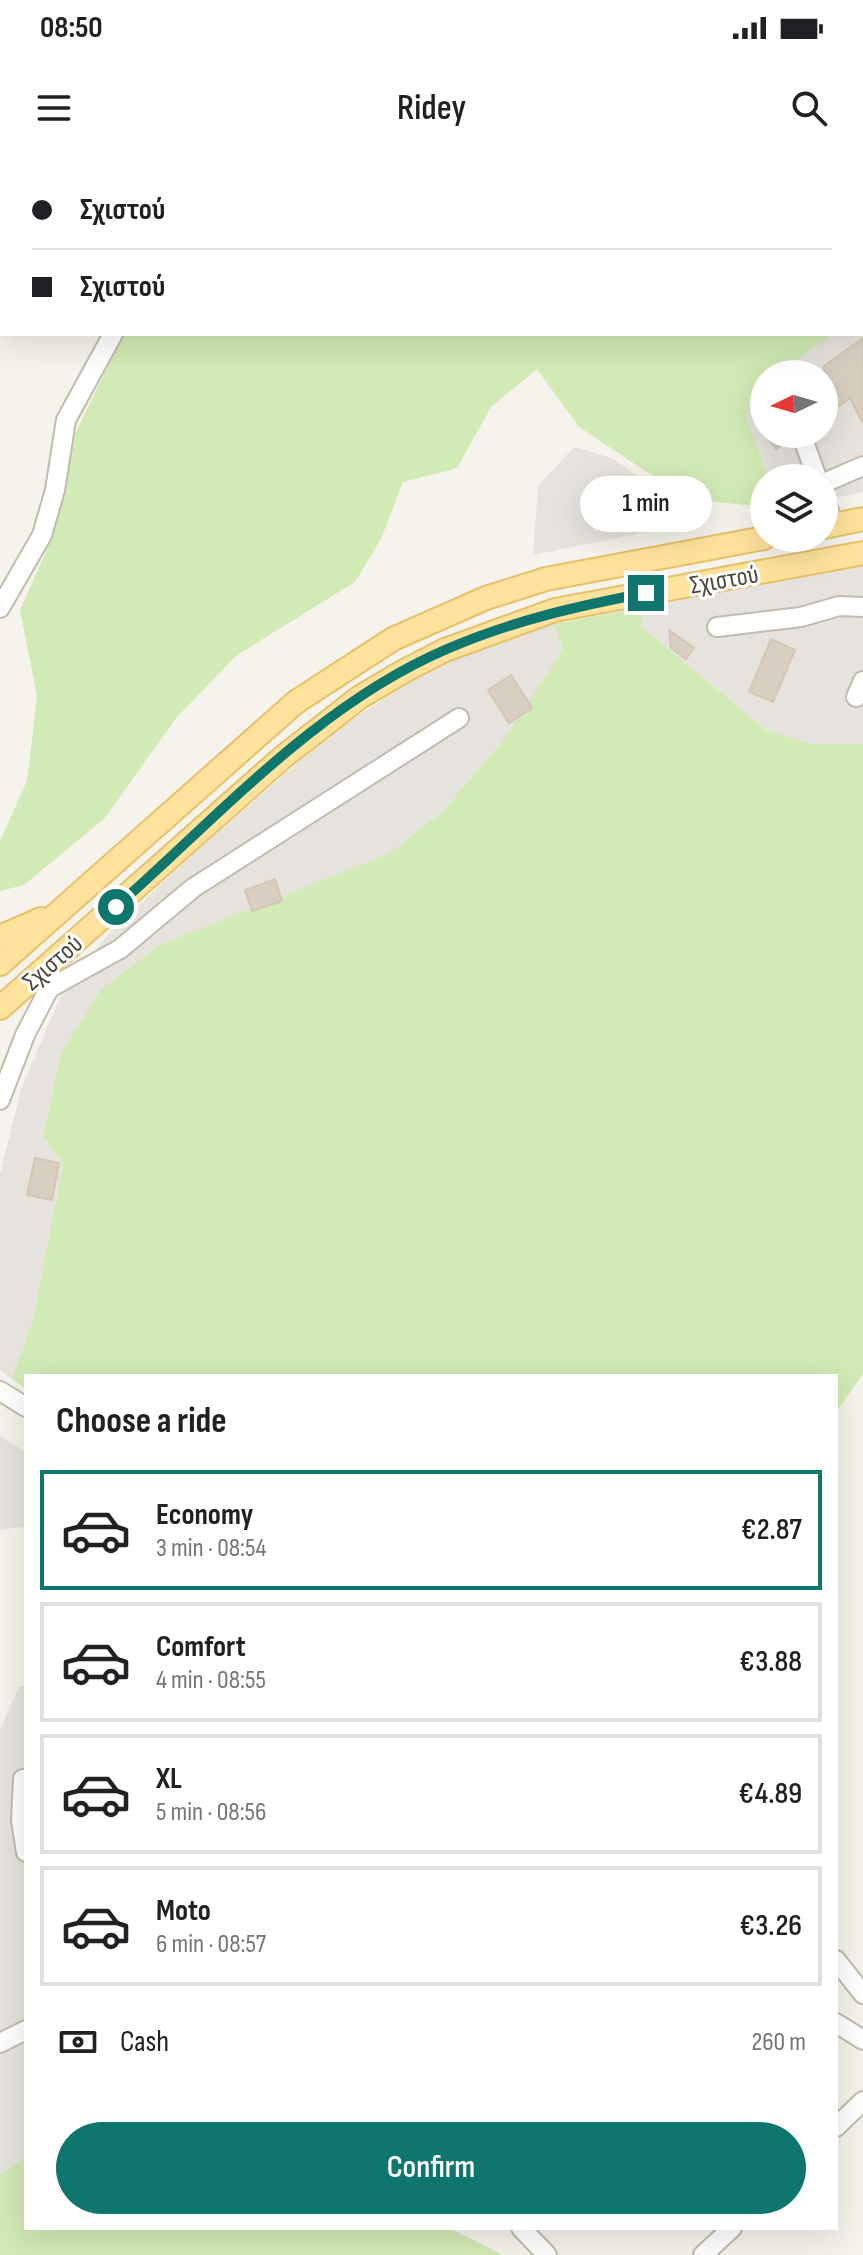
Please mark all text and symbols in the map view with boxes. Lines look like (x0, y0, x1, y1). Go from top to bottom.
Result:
text: 08:50 (40, 10, 103, 46)
icon: menu (32, 86, 76, 130)
icon: search (787, 86, 831, 130)
text: Ridey (397, 87, 466, 130)
text: Σχιστού (80, 192, 165, 228)
text: Σχιστού (80, 269, 165, 305)
north arrow (750, 360, 838, 448)
map controls (750, 360, 838, 552)
button: layers (750, 464, 838, 552)
callout: 1 min (580, 477, 712, 533)
text: 1 min (622, 488, 670, 519)
street label: Σχιστού (688, 559, 761, 602)
route end (628, 575, 664, 611)
route start (98, 889, 134, 925)
street label: Σχιστού (17, 929, 89, 998)
text: Choose a ride (56, 1400, 227, 1443)
icon: car (60, 1494, 132, 1566)
text: Economy (156, 1497, 253, 1533)
text: €2.87 (741, 1512, 802, 1548)
text: 3 min · 08:54 (156, 1533, 266, 1564)
icon: car (60, 1626, 132, 1698)
text: Comfort (156, 1629, 246, 1665)
text: €3.88 (739, 1644, 802, 1680)
text: 4 min · 08:55 (156, 1665, 266, 1696)
icon: car (60, 1758, 132, 1830)
text: XL (156, 1761, 182, 1797)
text: €4.89 (739, 1776, 802, 1812)
text: 5 min · 08:56 (156, 1797, 266, 1828)
icon: car (60, 1890, 132, 1962)
text: Moto (156, 1893, 211, 1929)
text: €3.26 (739, 1908, 802, 1944)
text: 6 min · 08:57 (156, 1929, 266, 1960)
icon: cash (56, 2020, 100, 2064)
text: Cash (120, 2024, 169, 2060)
text: 260 m (751, 2027, 806, 2058)
button: Confirm (56, 2122, 806, 2214)

